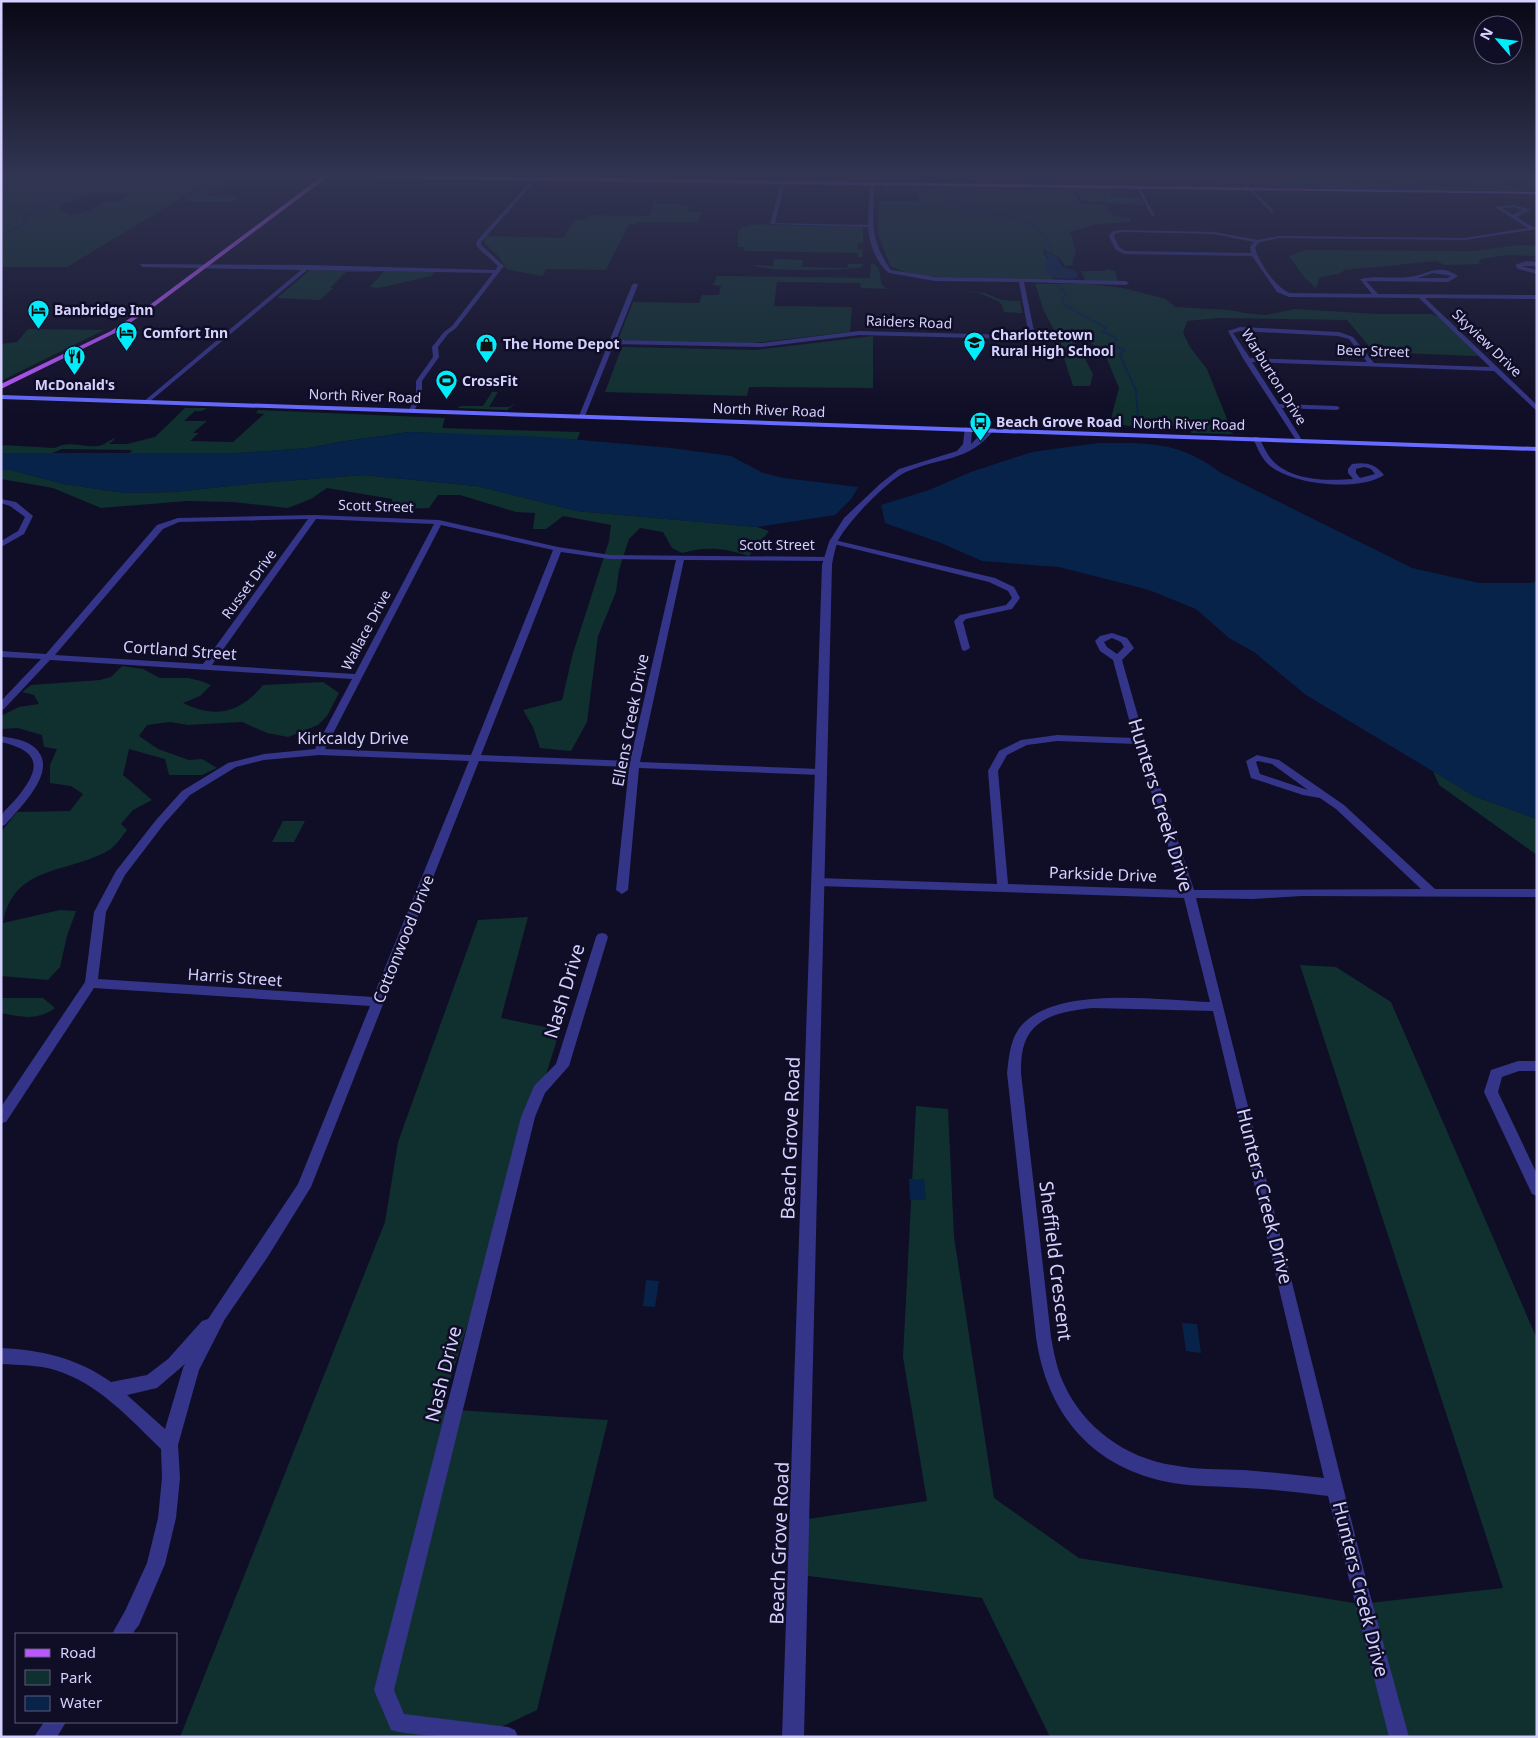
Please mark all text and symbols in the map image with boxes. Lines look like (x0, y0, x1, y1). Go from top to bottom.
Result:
north arrow (1473, 15, 1523, 65)
text: N (1475, 24, 1497, 43)
hotel icon: Banbridge Inn (26, 298, 50, 329)
place label: Banbridge Inn (54, 300, 153, 319)
street label: Skyview Drive (1448, 305, 1526, 381)
street label: Raiders Road (865, 310, 953, 333)
hotel icon: Comfort Inn (115, 321, 139, 352)
place label: Comfort Inn (143, 323, 228, 342)
place label: Charlottetown Rural High School (991, 325, 1114, 360)
street label: Warburton Drive (1237, 325, 1312, 428)
school or university icon: Charlottetown Rural High School (963, 331, 987, 362)
shop icon: The Home Depot (475, 332, 499, 363)
place label: The Home Depot (503, 334, 620, 353)
street label: Beer Street (1336, 340, 1410, 361)
restaurant icon: McDonald's (63, 345, 87, 376)
sports icon: CrossFit (434, 369, 458, 400)
place label: CrossFit (462, 371, 518, 390)
place label: McDonald's (35, 375, 115, 394)
street label: North River Road (308, 384, 422, 407)
street label: North River Road (712, 398, 826, 421)
bus stop icon: Beach Grove Road (968, 410, 992, 441)
place label: Beach Grove Road (996, 412, 1122, 431)
street label: North River Road (1133, 413, 1245, 434)
street label: Scott Street (338, 495, 414, 516)
street label: Scott Street (739, 535, 815, 554)
street label: Russet Drive (217, 545, 280, 622)
street label: Wallace Drive (336, 586, 395, 673)
street label: Cortland Street (122, 635, 238, 665)
street label: Ellens Creek Drive (606, 652, 654, 788)
street label: Hunters Creek Drive (1122, 715, 1200, 895)
street label: Kirkcaldy Drive (297, 727, 409, 749)
street label: Parkside Drive (1049, 861, 1157, 887)
street label: Cottonwood Drive (367, 872, 439, 1006)
street label: Nash Drive (537, 940, 591, 1042)
street label: Harris Street (187, 963, 283, 991)
street label: Beach Grove Road (774, 1056, 806, 1220)
street label: Hunters Creek Drive (1231, 1106, 1299, 1286)
street label: Sheffield Crescent (1033, 1180, 1079, 1343)
street label: Nash Drive (419, 1323, 467, 1425)
street label: Beach Grove Road (763, 1461, 795, 1625)
street label: Hunters Creek Drive (1327, 1499, 1395, 1679)
legend (15, 1633, 178, 1723)
text: Road (60, 1642, 96, 1662)
text: Park (60, 1667, 92, 1687)
text: Water (60, 1692, 102, 1712)

